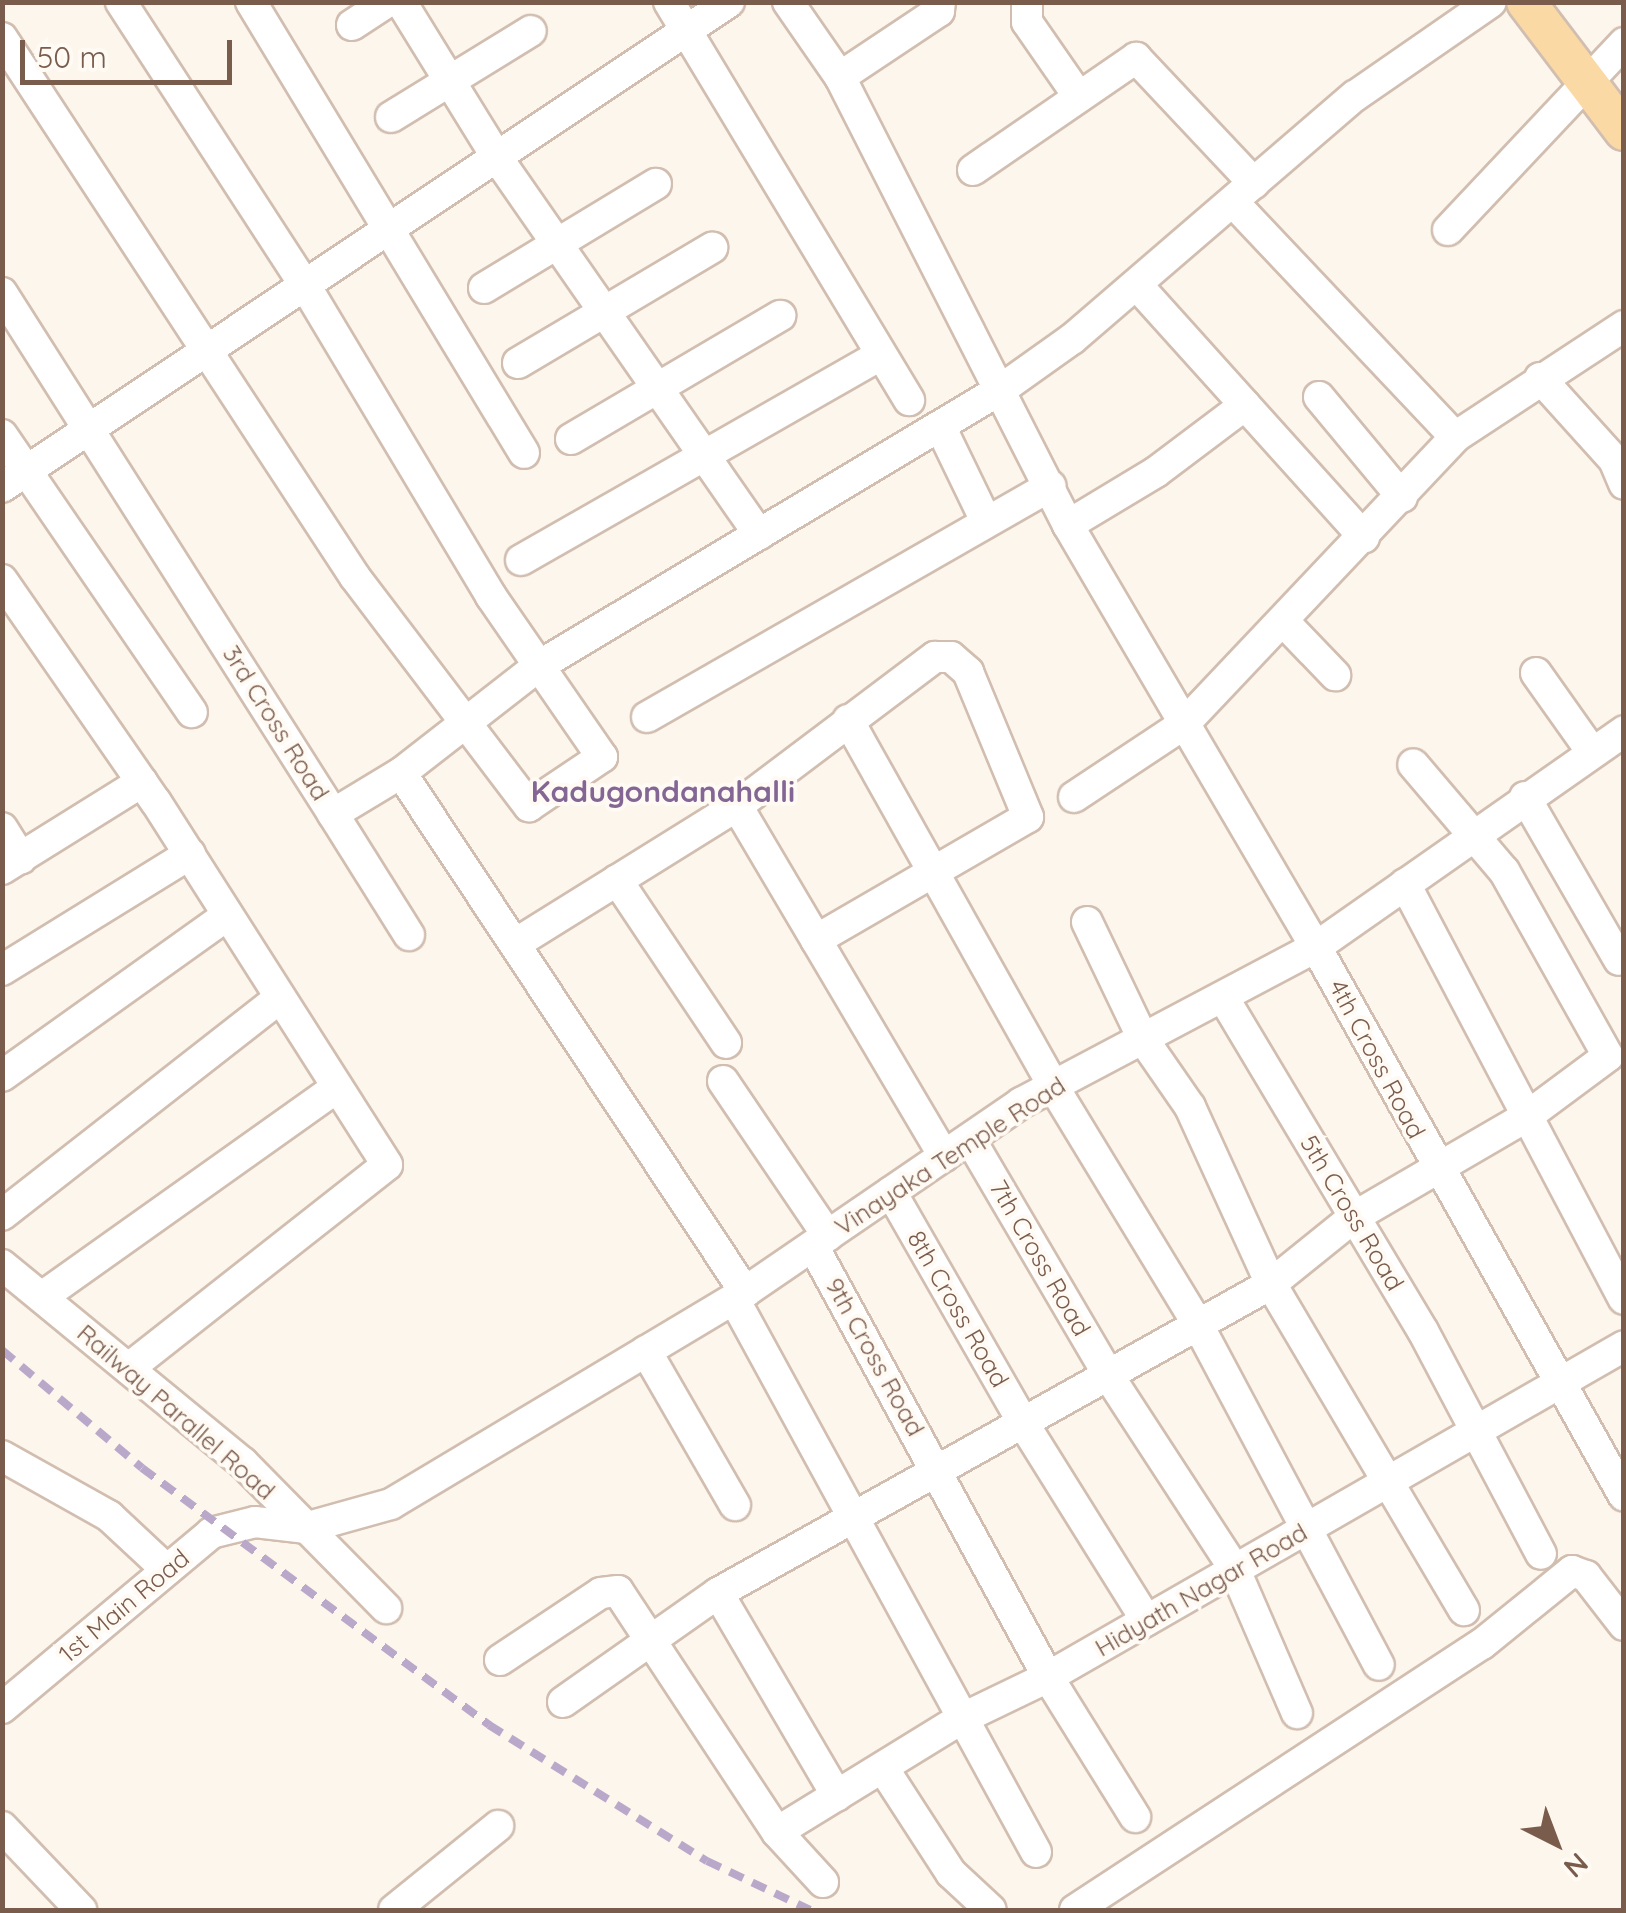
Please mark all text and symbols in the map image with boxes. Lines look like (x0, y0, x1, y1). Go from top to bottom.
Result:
scale bar (25, 20, 238, 82)
text: 50 m (37, 38, 107, 76)
street label: 3rd Cross Road (216, 640, 336, 806)
district label: Kadugondanahalli (531, 773, 795, 809)
street label: 4th Cross Road (1323, 974, 1431, 1144)
street label: Vinayaka Temple Road (829, 1070, 1071, 1242)
street label: 5th Cross Road (1294, 1130, 1410, 1296)
street label: 7th Cross Road (983, 1175, 1097, 1341)
street label: 8th Cross Road (901, 1225, 1015, 1393)
street label: 9th Cross Road (819, 1273, 931, 1441)
street label: Railway Parallel Road (71, 1318, 281, 1506)
street label: Hidyath Nagar Road (1090, 1517, 1312, 1663)
street label: 1st Main Road (53, 1543, 195, 1669)
north arrow (1506, 1793, 1606, 1893)
text: N (1557, 1846, 1596, 1886)

